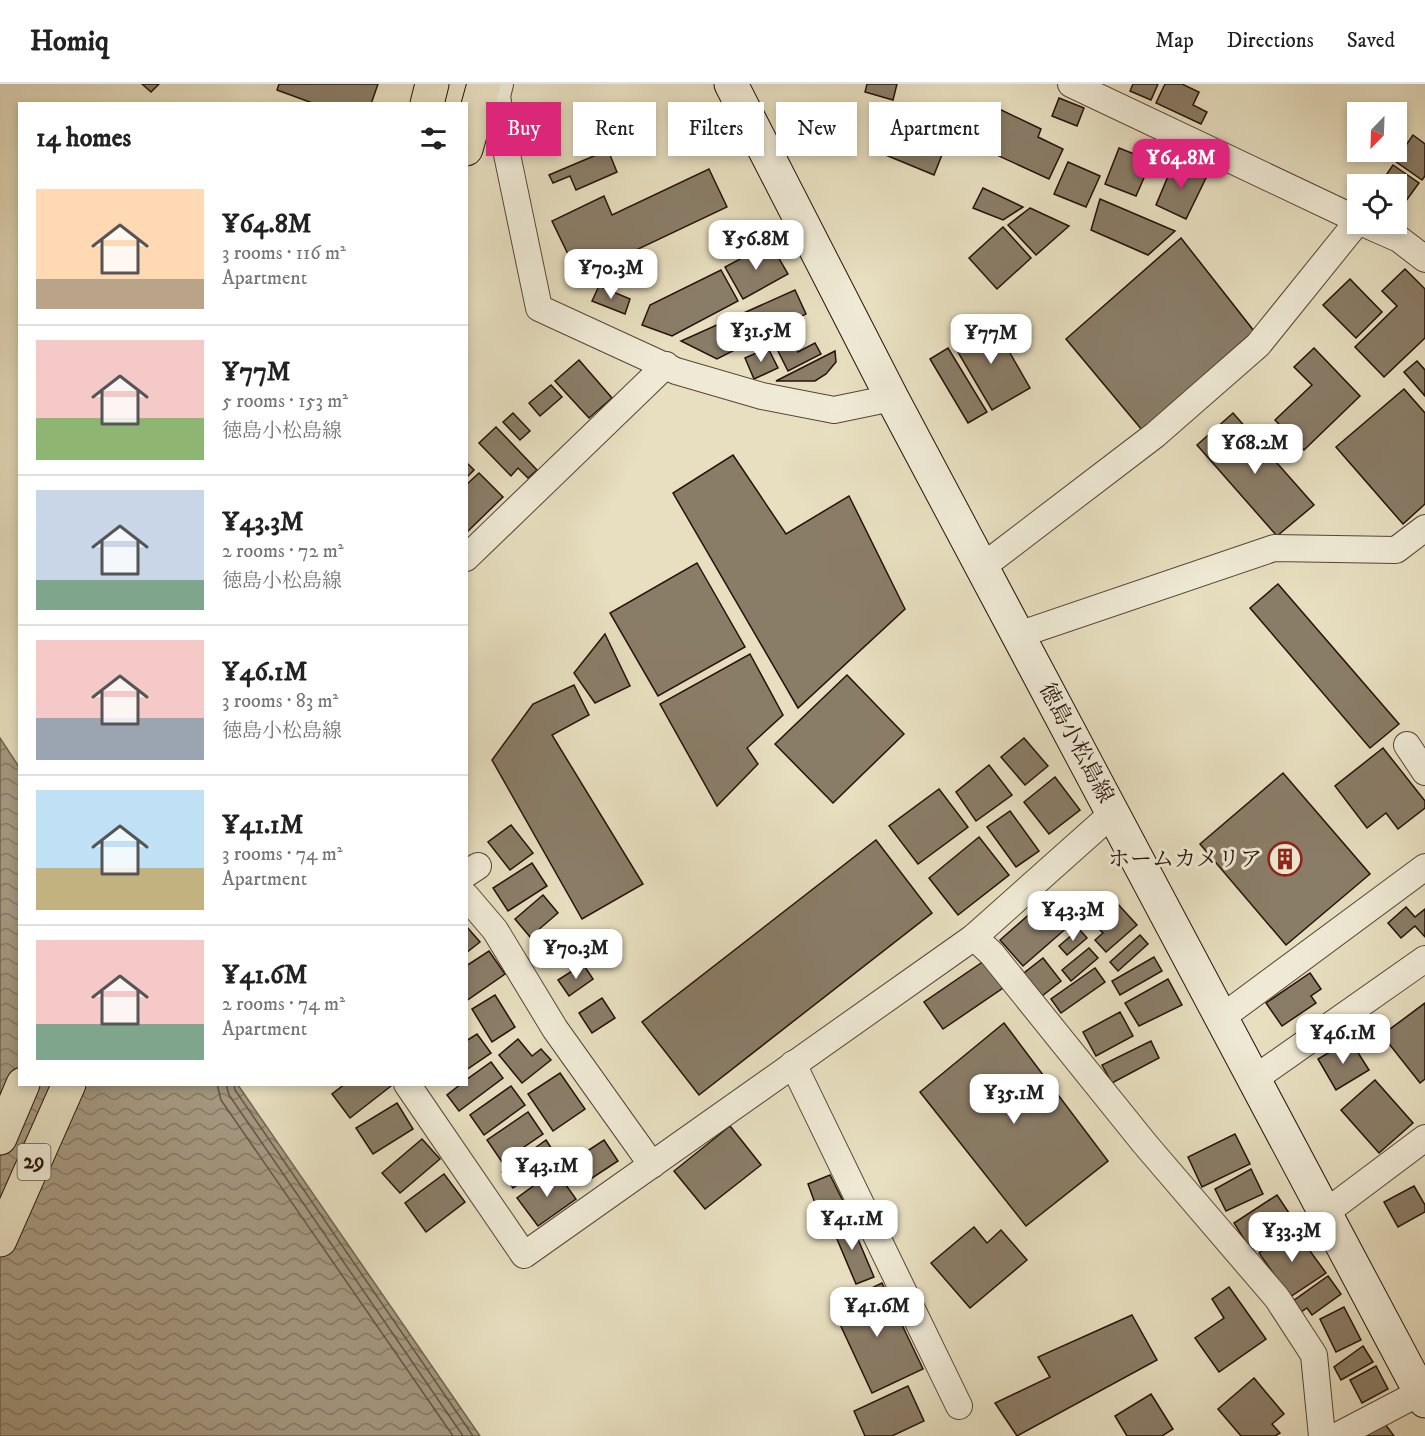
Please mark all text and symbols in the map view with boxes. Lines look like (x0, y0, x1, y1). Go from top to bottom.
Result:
text: Homiq (30, 24, 109, 59)
text: Map (1155, 28, 1194, 54)
text: Directions (1227, 28, 1314, 54)
text: Saved (1347, 28, 1395, 54)
chip: Buy (486, 102, 561, 156)
chip: Rent (573, 102, 656, 156)
chip: Filters (668, 102, 764, 156)
chip: New (776, 102, 857, 156)
chip: Apartment (869, 102, 1001, 156)
north arrow (1347, 102, 1407, 162)
map controls (1347, 102, 1407, 234)
text: 14 homes (36, 122, 131, 155)
icon: filters (417, 122, 450, 155)
pin: ¥64.8M (1132, 139, 1230, 190)
text: ¥64.8M (1147, 146, 1215, 171)
button: locate (1347, 174, 1407, 234)
text: ¥64.8M (222, 208, 312, 241)
icon: home (84, 213, 156, 285)
pin: ¥56.8M (707, 220, 805, 271)
text: ¥56.8M (723, 227, 789, 252)
text: 3 rooms · 116 m² (222, 241, 346, 266)
pin: ¥70.3M (562, 249, 660, 300)
text: ¥70.3M (578, 256, 644, 281)
text: Apartment (222, 266, 307, 291)
pin: ¥31.5M (712, 312, 810, 363)
pin: ¥77M (955, 314, 1027, 365)
text: ¥31.5M (731, 319, 791, 344)
text: ¥77M (965, 321, 1017, 346)
text: ¥77M (222, 356, 291, 389)
icon: home (84, 364, 156, 436)
text: 5 rooms · 153 m² (222, 389, 348, 414)
text: 徳島小松島線 (222, 419, 342, 444)
pin: ¥68.2M (1206, 424, 1304, 475)
text: ¥68.2M (1222, 431, 1288, 456)
text: ¥43.3M (222, 506, 304, 539)
icon: home (84, 514, 156, 586)
text: 2 rooms · 72 m² (222, 539, 344, 564)
text: 徳島小松島線 (222, 569, 342, 594)
text: ¥46.1M (222, 656, 307, 689)
icon: home (84, 664, 156, 736)
street label: 徳島小松島線 (1033, 678, 1119, 808)
text: 3 rooms · 83 m² (222, 689, 338, 714)
text: 徳島小松島線 (222, 719, 342, 744)
text: ¥41.1M (222, 809, 303, 842)
icon: home (84, 814, 156, 886)
building icon: ホームカメリア (1267, 841, 1303, 877)
text: 3 rooms · 74 m² (222, 842, 343, 867)
place label: ホームカメリア (1108, 846, 1262, 873)
text: Apartment (222, 867, 307, 892)
pin: ¥43.3M (1024, 891, 1122, 942)
text: ¥43.3M (1042, 898, 1104, 923)
pin: ¥70.3M (527, 929, 625, 980)
text: ¥70.3M (543, 936, 609, 961)
text: ¥41.6M (222, 959, 307, 992)
icon: home (84, 964, 156, 1036)
text: 2 rooms · 74 m² (222, 992, 345, 1017)
pin: ¥46.1M (1294, 1014, 1392, 1065)
text: Apartment (222, 1017, 307, 1042)
text: ¥46.1M (1310, 1021, 1376, 1046)
pin: ¥35.1M (965, 1074, 1063, 1125)
text: ¥35.1M (984, 1081, 1044, 1106)
road number: 29 (18, 1144, 51, 1180)
pin: ¥43.1M (498, 1147, 596, 1198)
text: ¥43.1M (516, 1154, 578, 1179)
pin: ¥41.1M (803, 1200, 901, 1251)
text: ¥41.1M (821, 1207, 883, 1232)
pin: ¥33.3M (1243, 1212, 1341, 1263)
text: ¥33.3M (1263, 1219, 1321, 1244)
pin: ¥41.6M (828, 1287, 926, 1338)
text: ¥41.6M (844, 1294, 910, 1319)

